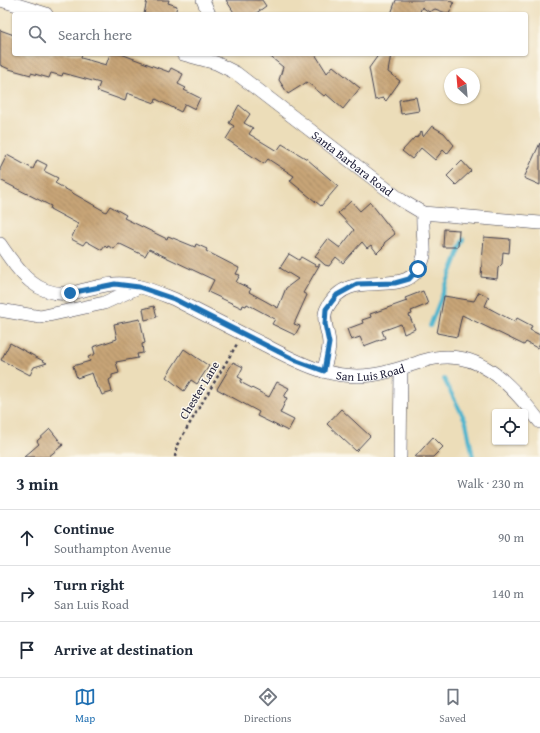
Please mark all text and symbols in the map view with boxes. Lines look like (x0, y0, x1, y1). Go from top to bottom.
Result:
search box (12, 12, 528, 56)
icon: search (26, 23, 48, 45)
text: Search here (58, 24, 132, 45)
north arrow (444, 68, 480, 104)
street label: Santa Barbara Road (309, 126, 398, 200)
route start (409, 260, 427, 278)
route end (61, 284, 79, 302)
street label: Chester Lane (175, 357, 223, 422)
street label: San Luis Road (335, 359, 407, 385)
map controls (492, 409, 528, 445)
button: locate (492, 409, 528, 445)
text: 3 min (16, 471, 58, 496)
text: Walk · 230 m (457, 474, 524, 493)
text: Continue (54, 518, 115, 539)
icon: ahead (16, 527, 38, 549)
text: 90 m (498, 528, 524, 547)
text: Southampton Avenue (54, 539, 171, 558)
text: Turn right (54, 574, 125, 595)
icon: right (16, 583, 38, 605)
text: 140 m (492, 584, 524, 603)
text: San Luis Road (54, 595, 129, 614)
icon: arrive (16, 639, 38, 661)
text: Arrive at destination (54, 639, 193, 660)
tab: Map (74, 686, 96, 726)
tab: Directions (244, 686, 291, 726)
tab: Saved (439, 686, 466, 726)

